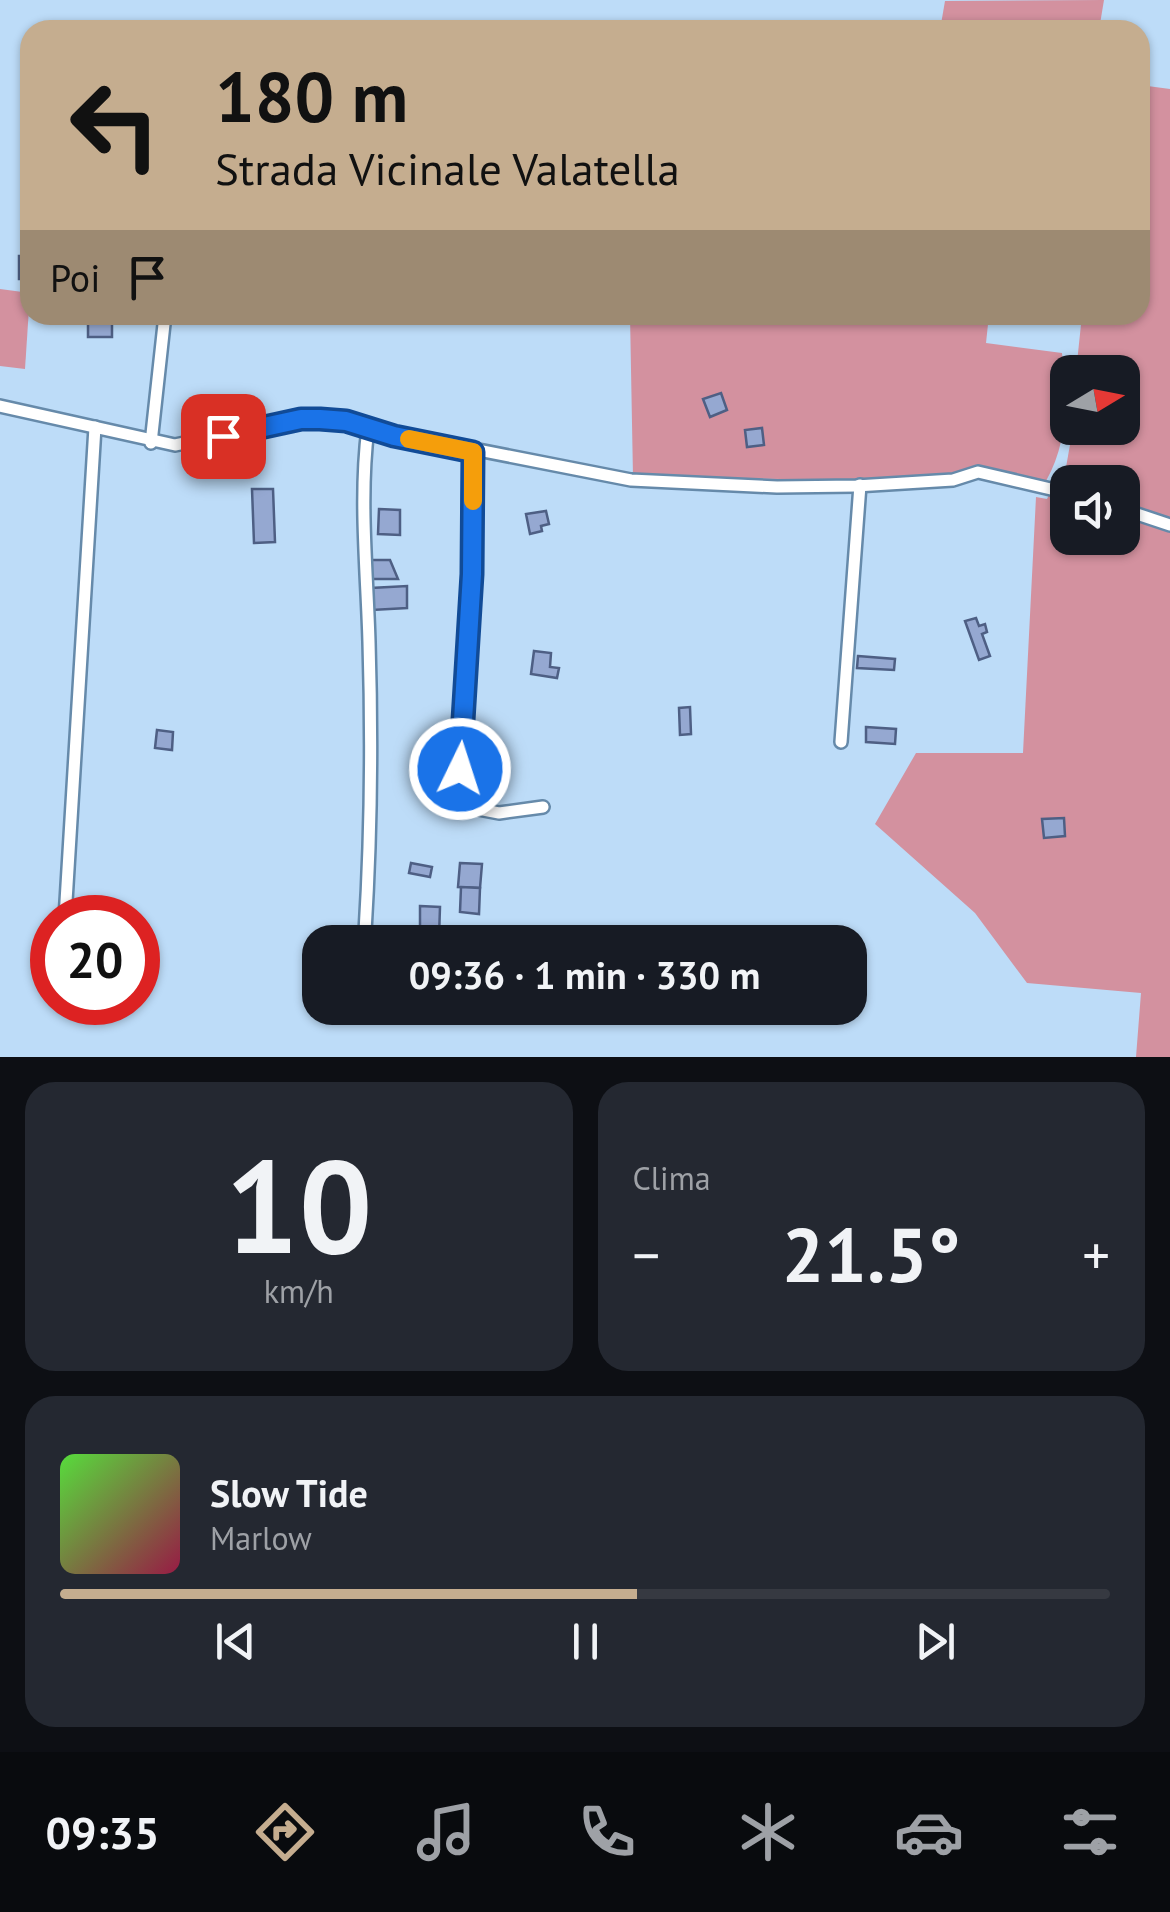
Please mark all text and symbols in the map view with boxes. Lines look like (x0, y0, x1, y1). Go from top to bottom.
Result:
text: 180 m (215, 51, 408, 141)
icon: left (50, 60, 180, 190)
text: Strada Vicinale Valatella (215, 139, 680, 197)
icon: arrive (120, 250, 175, 305)
text: Poi (50, 253, 100, 302)
north arrow (1050, 355, 1140, 445)
map controls (1050, 355, 1140, 555)
pin (181, 394, 266, 479)
icon: arrive (196, 409, 251, 464)
button: sound (1050, 465, 1140, 555)
position arrow (408, 717, 512, 821)
speed limit sign: 20 (30, 895, 160, 1025)
text: 09:36 · 1 min · 330 m (409, 950, 760, 999)
text: 10 (225, 1121, 372, 1289)
text: Clima (633, 1157, 711, 1199)
text: 21.5° (782, 1206, 961, 1303)
text: − (633, 1219, 660, 1290)
text: + (1082, 1219, 1110, 1290)
text: km/h (264, 1270, 334, 1312)
text: Slow Tide (210, 1468, 368, 1517)
text: Marlow (210, 1517, 312, 1559)
icon: previous (208, 1614, 263, 1669)
icon: pause (558, 1614, 613, 1669)
icon: next (908, 1614, 963, 1669)
icon: directions (250, 1797, 320, 1867)
icon: music (411, 1797, 481, 1867)
icon: phone (572, 1797, 642, 1867)
icon: climate (733, 1797, 803, 1867)
icon: car (894, 1797, 964, 1867)
icon: filters (1055, 1797, 1125, 1867)
text: 09:35 (45, 1803, 160, 1861)

